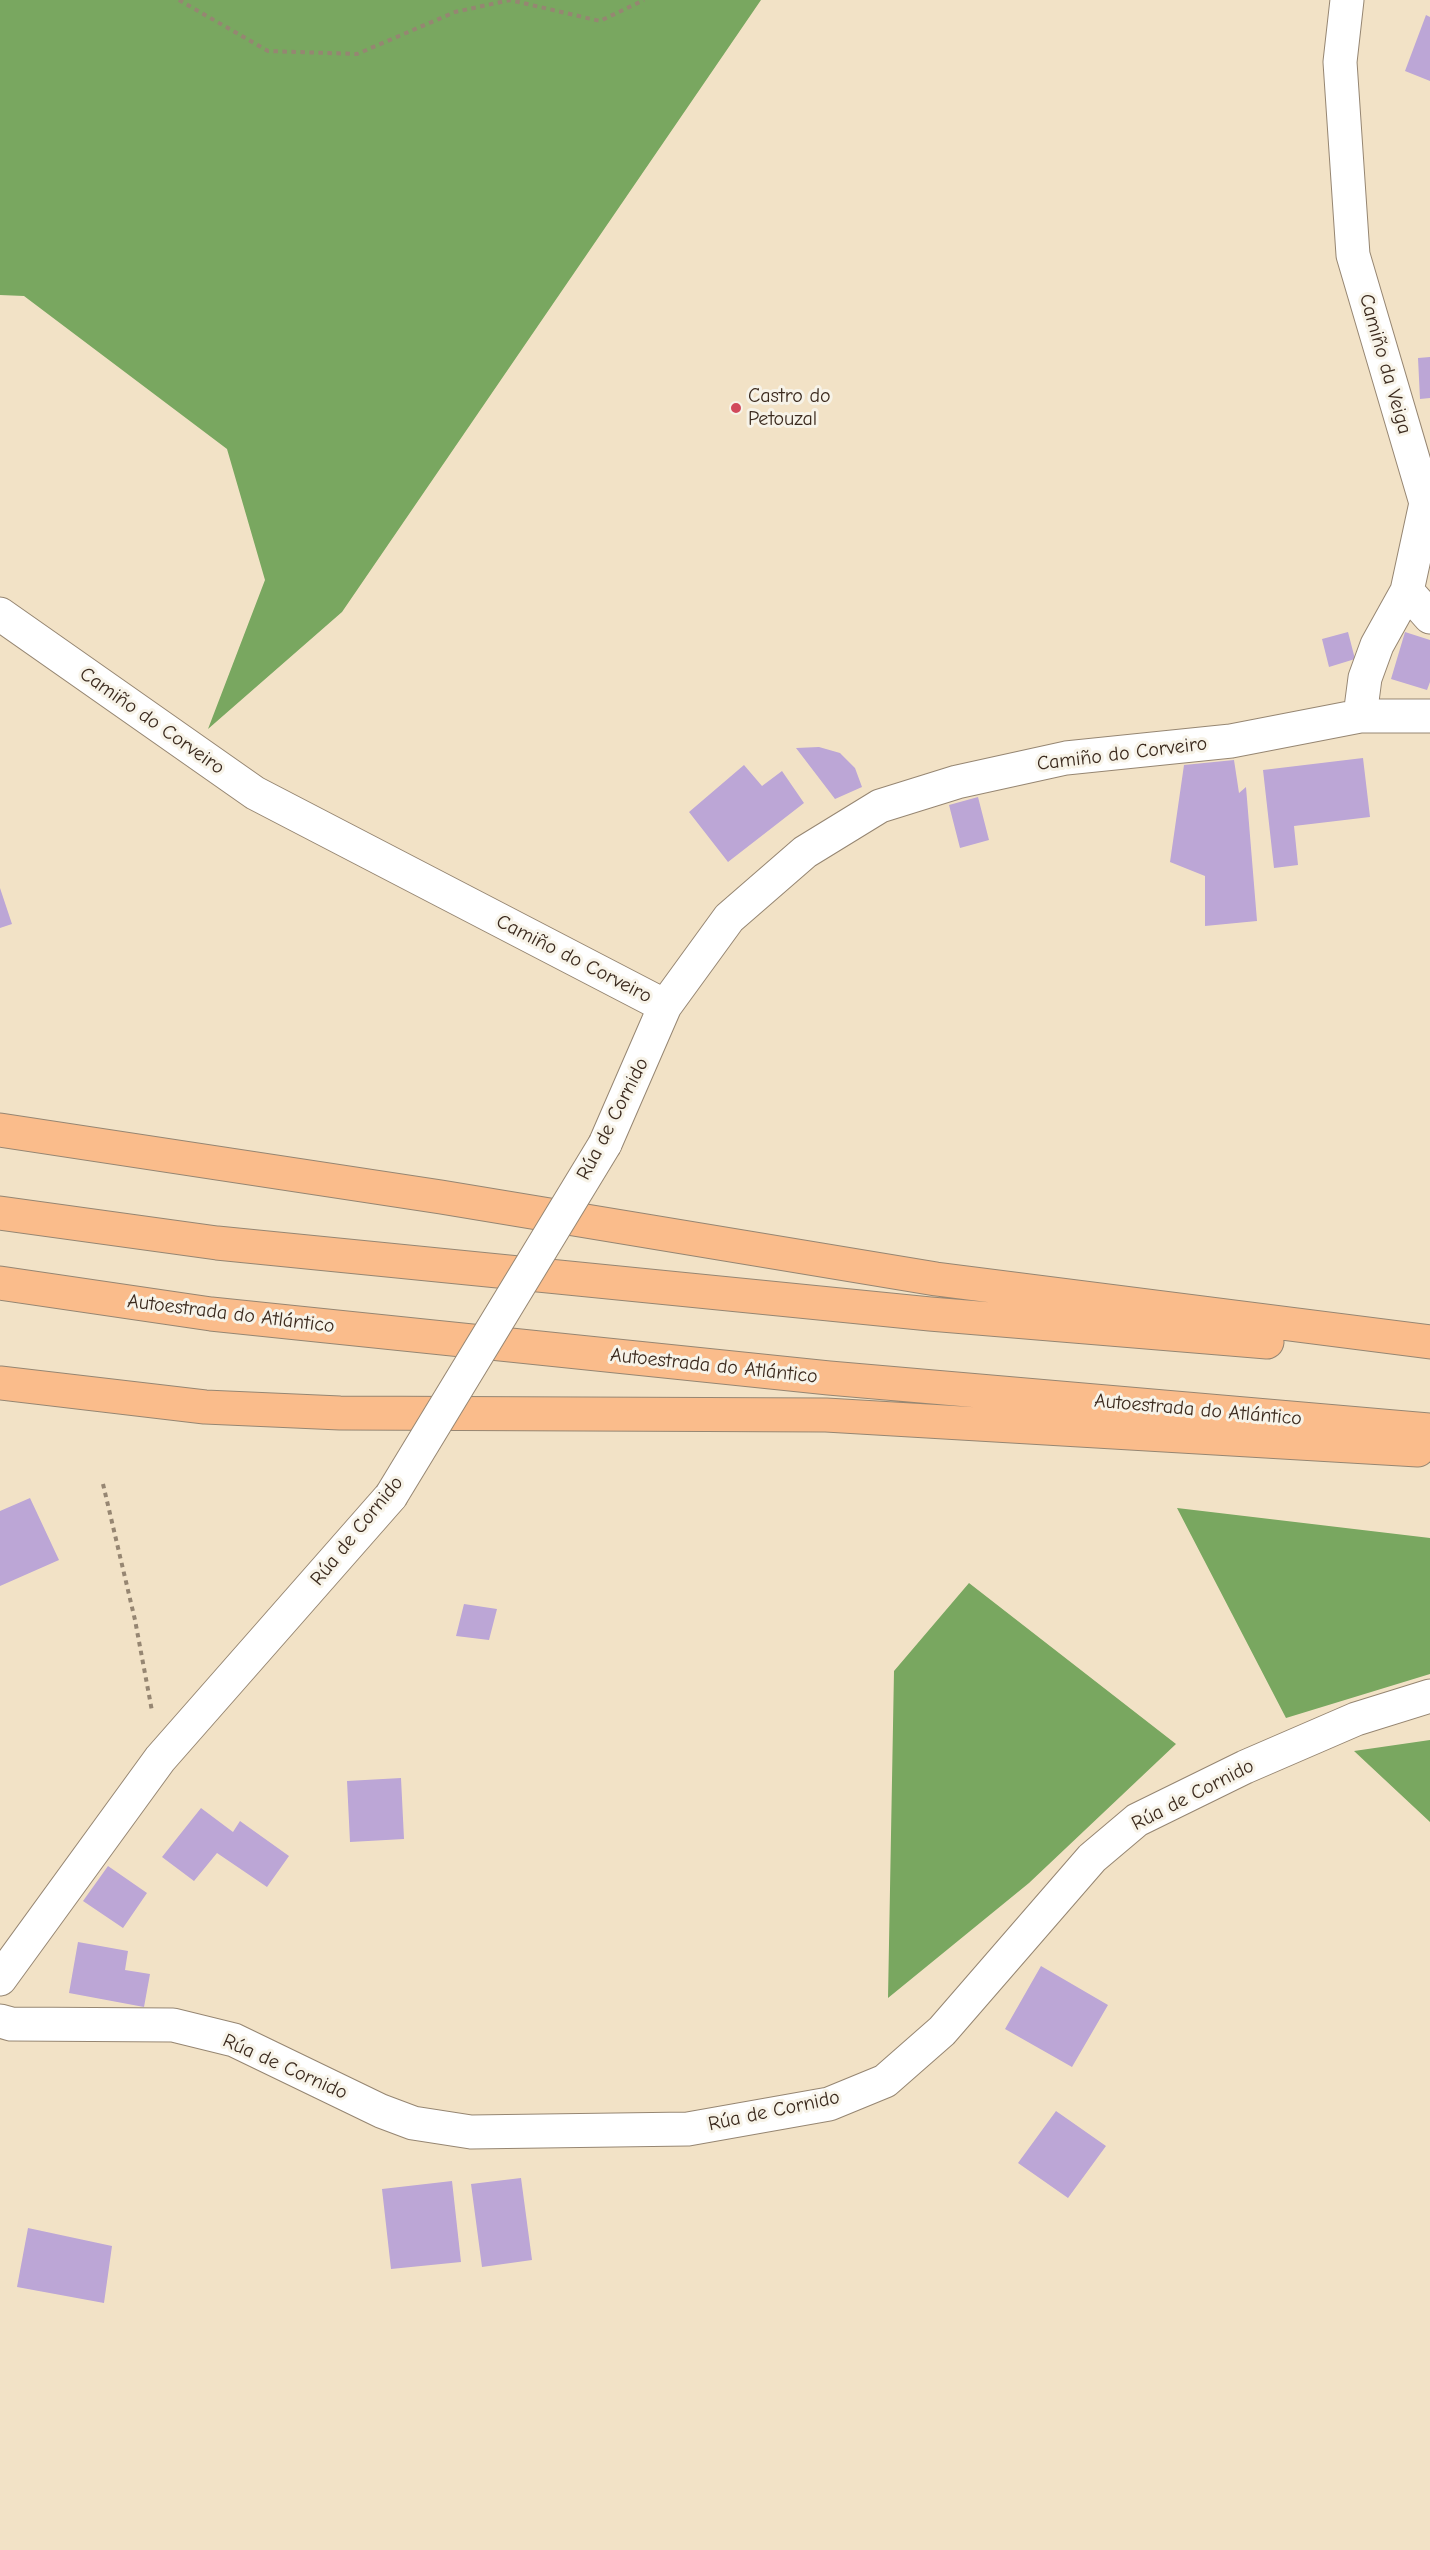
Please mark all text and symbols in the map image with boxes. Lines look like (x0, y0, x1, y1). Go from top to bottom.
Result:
street label: Camiño da Veiga (1354, 291, 1416, 437)
place label: Castro do Petouzal (748, 384, 831, 431)
marker: Castro do Petouzal (729, 401, 743, 415)
street label: Camiño do Corveiro (75, 662, 229, 780)
street label: Camiño do Corveiro (1035, 732, 1209, 776)
street label: Camiño do Corveiro (492, 909, 656, 1009)
street label: Rúa de Cornido (572, 1054, 654, 1184)
street label: Autoestrada do Atlántico (126, 1289, 336, 1339)
street label: Autoestrada do Atlántico (609, 1343, 819, 1389)
street label: Autoestrada do Atlántico (1093, 1389, 1303, 1431)
street label: Rúa de Cornido (306, 1471, 408, 1591)
street label: Rúa de Cornido (1128, 1754, 1258, 1836)
street label: Rúa de Cornido (219, 2029, 351, 2105)
street label: Rúa de Cornido (706, 2085, 842, 2137)

